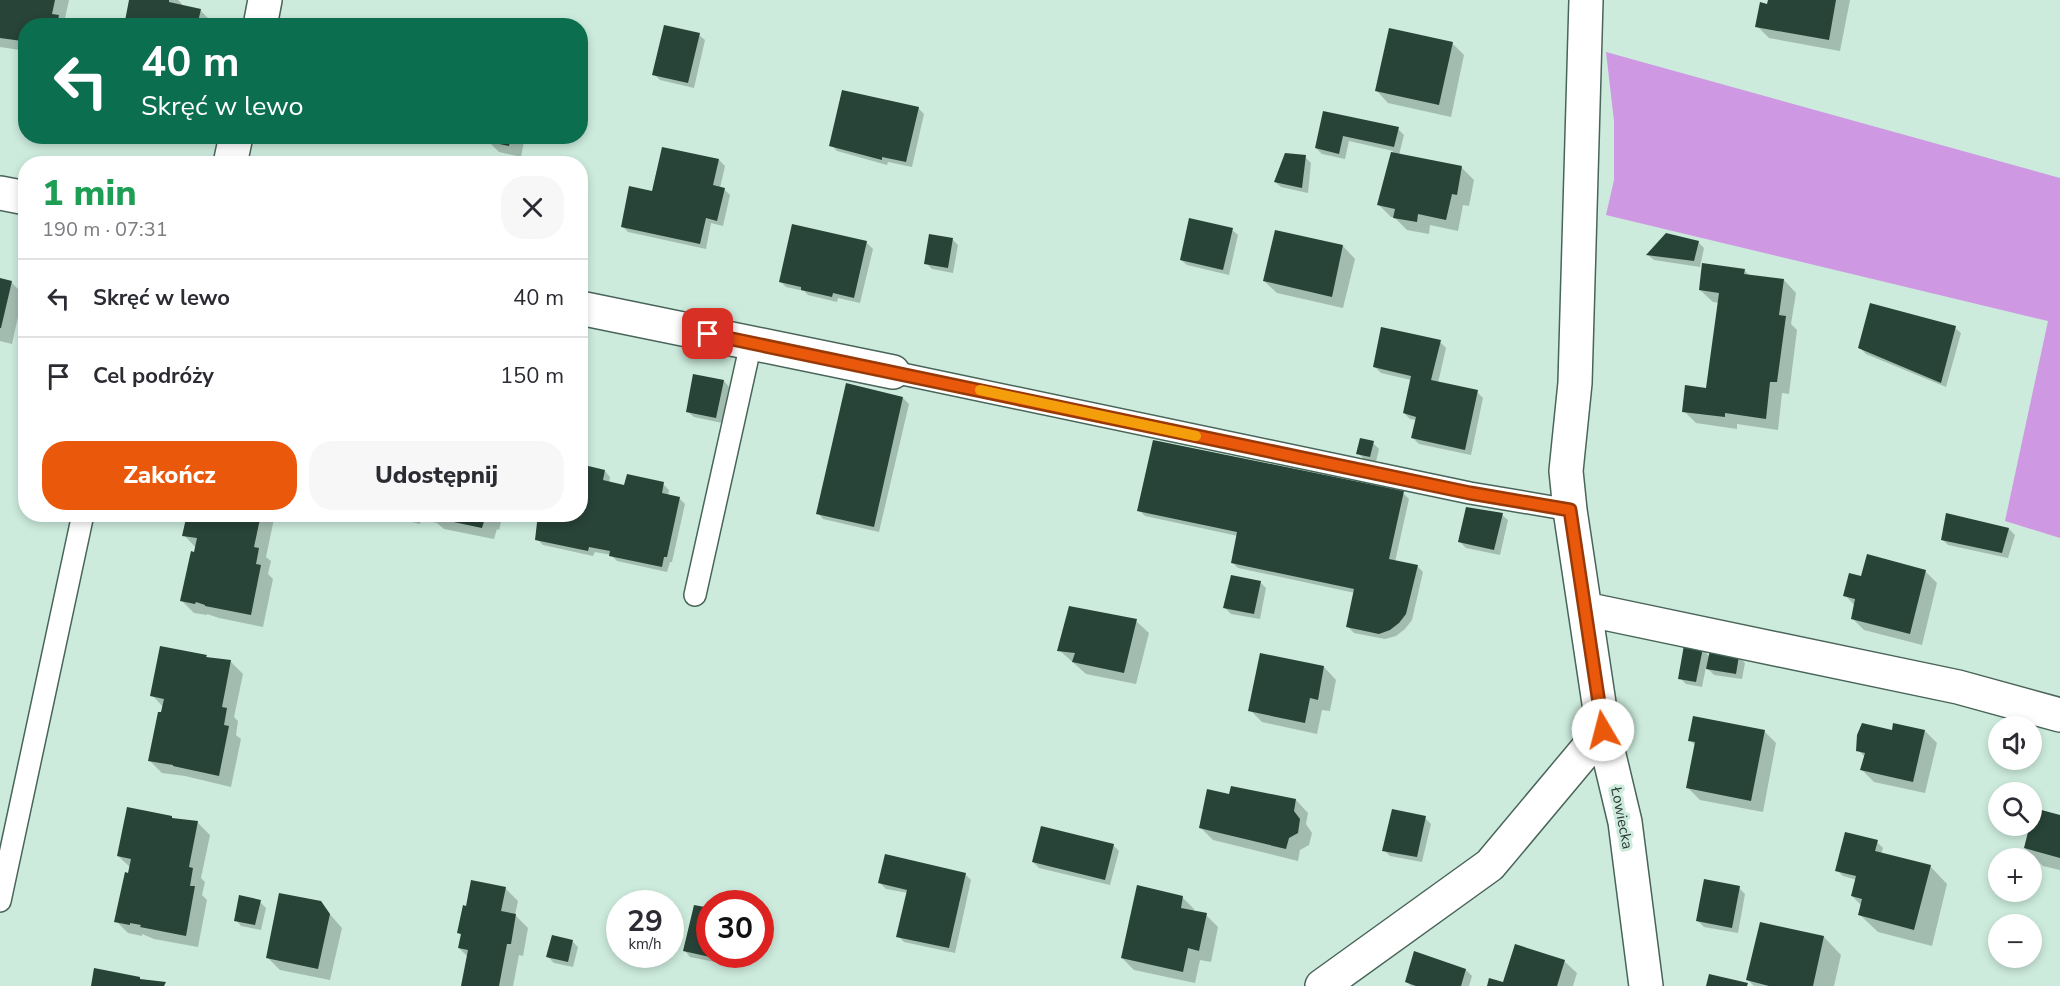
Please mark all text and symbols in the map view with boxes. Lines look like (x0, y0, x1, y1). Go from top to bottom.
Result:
text: 40 m (141, 34, 240, 91)
icon: left (42, 42, 120, 120)
text: Skręć w lewo (141, 88, 304, 125)
text: 1 min (42, 169, 137, 218)
button: close (501, 176, 564, 239)
text: 190 m · 07:31 (42, 216, 168, 243)
icon: left (42, 282, 75, 315)
text: Skręć w lewo (93, 283, 230, 313)
text: 40 m (513, 283, 564, 313)
pin (682, 308, 733, 359)
icon: arrive (691, 317, 724, 350)
icon: arrive (42, 360, 75, 393)
text: Cel podróży (93, 361, 214, 391)
text: 150 m (500, 361, 564, 391)
button: Zakończ (42, 441, 297, 510)
button: Udostępnij (309, 441, 564, 510)
position arrow (1571, 698, 1635, 762)
map controls (1988, 716, 2042, 968)
button: sound (1988, 716, 2042, 770)
button: search (1988, 782, 2042, 836)
street label: Łowiecka (1606, 784, 1638, 851)
button: + (1988, 848, 2042, 902)
speed limit sign: 30 (696, 890, 774, 968)
text: 29 (627, 901, 663, 942)
button: − (1988, 914, 2042, 968)
text: km/h (628, 934, 662, 954)

